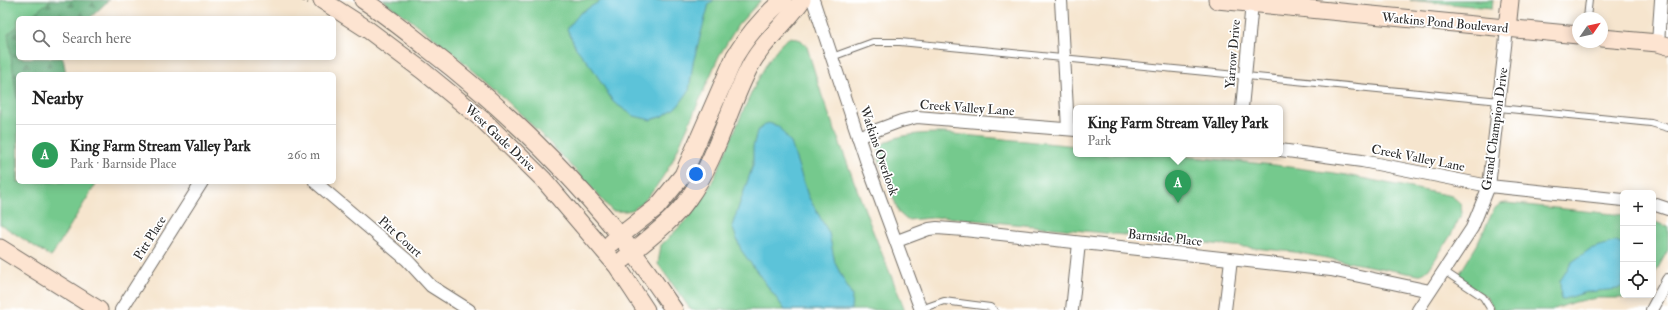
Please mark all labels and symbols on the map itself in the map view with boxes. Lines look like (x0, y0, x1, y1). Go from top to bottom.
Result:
street label: Watkins Pond Boulevard (1380, 9, 1509, 37)
north arrow (1572, 12, 1608, 48)
street label: Yarrow Drive (1222, 18, 1244, 89)
street label: Grand Champion Drive (1478, 66, 1513, 192)
street label: Creek Valley Lane (919, 97, 1015, 120)
street label: West Gude Drive (461, 100, 539, 175)
street label: Watkins Overlook (856, 103, 902, 199)
street label: Creek Valley Lane (1370, 141, 1467, 176)
your location (686, 164, 706, 184)
pin: A (1165, 170, 1191, 203)
street label: Pitt Place (130, 212, 170, 263)
street label: Pitt Court (375, 213, 425, 261)
street label: Barnside Place (1127, 226, 1204, 250)

